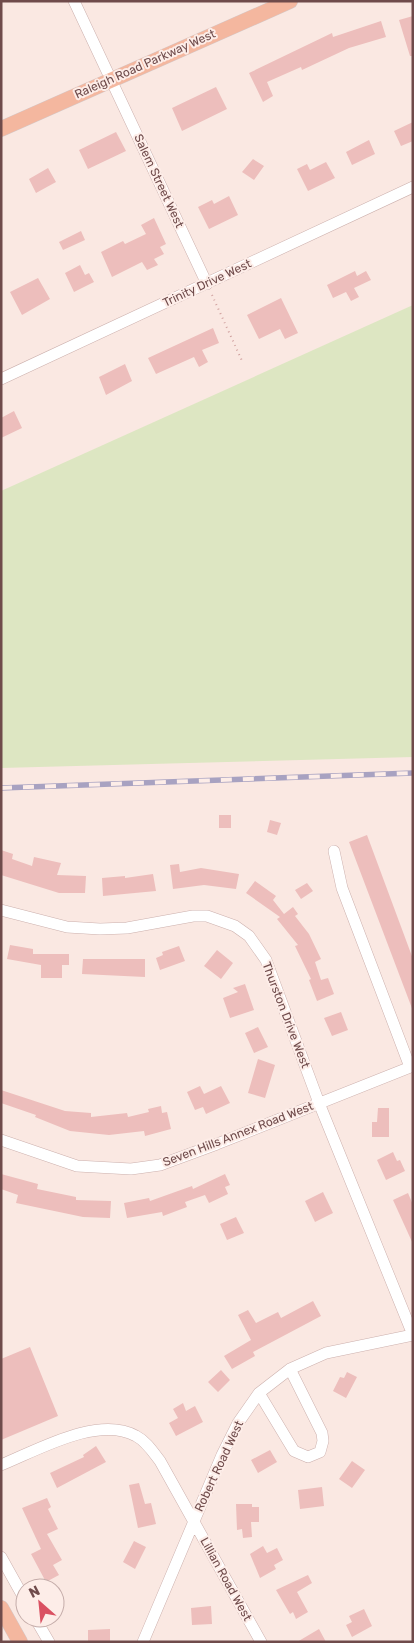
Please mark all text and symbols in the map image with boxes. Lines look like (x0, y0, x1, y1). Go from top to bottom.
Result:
street label: Raleigh Road Parkway West (72, 26, 218, 101)
street label: Salem Street West (131, 132, 187, 230)
street label: Trinity Drive West (161, 256, 254, 310)
street label: Thurston Drive West (259, 960, 313, 1070)
street label: Seven Hills Annex Road West (161, 1099, 315, 1169)
street label: Robert Road West (192, 1418, 246, 1514)
street label: Lillian Road West (197, 1535, 255, 1623)
north arrow (15, 1578, 65, 1628)
text: N (26, 1582, 43, 1602)

